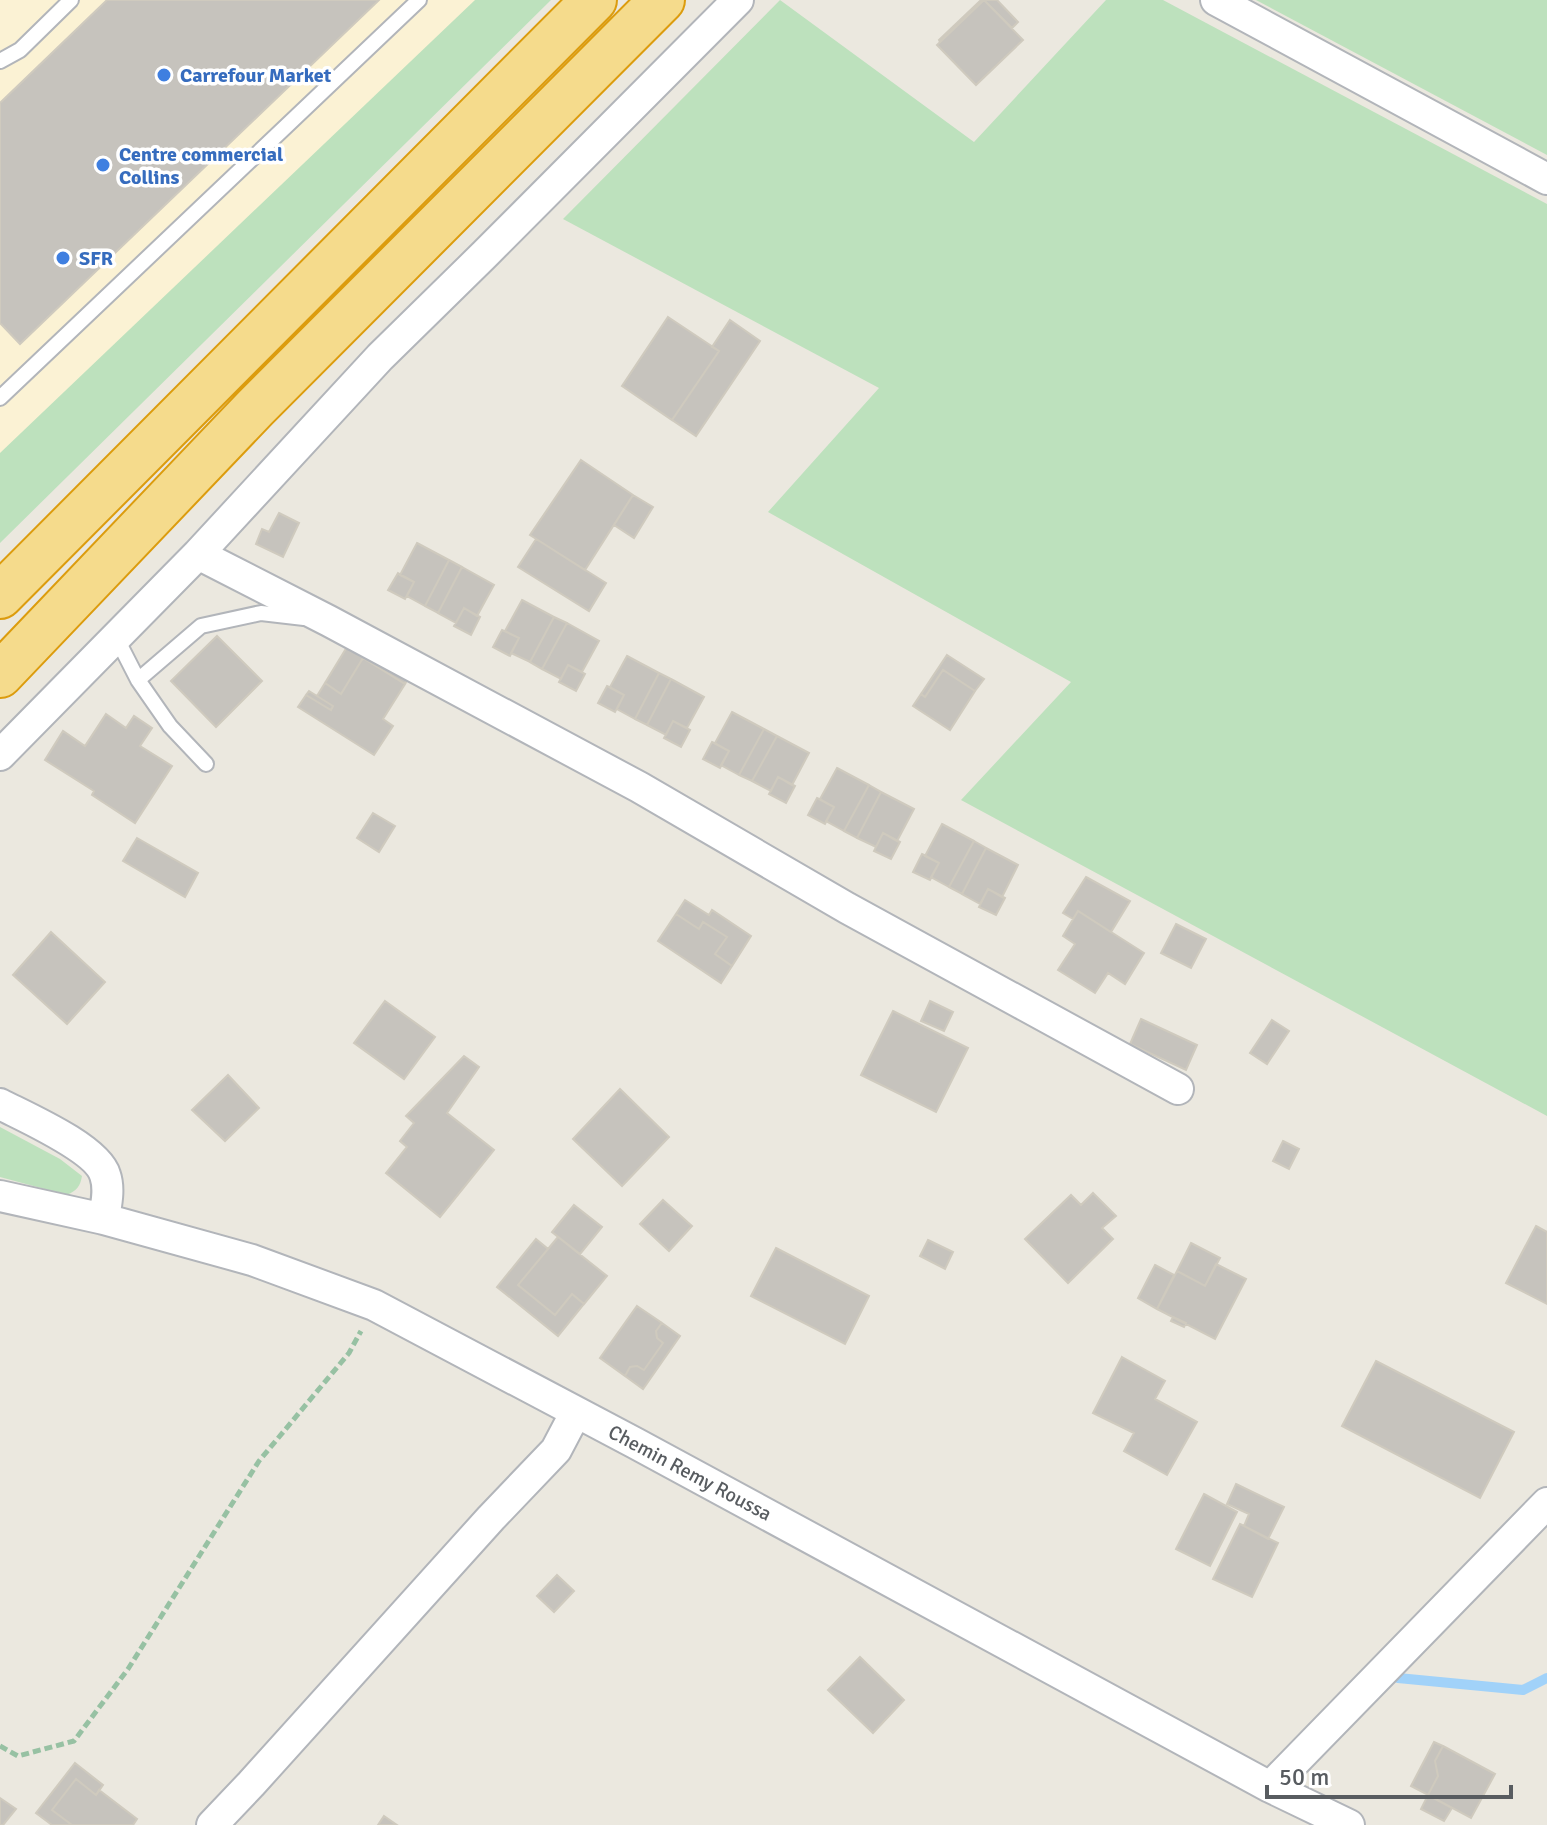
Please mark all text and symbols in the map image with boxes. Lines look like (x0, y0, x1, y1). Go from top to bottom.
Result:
place label: Carrefour Market (180, 63, 332, 88)
marker: Carrefour Market (155, 66, 173, 84)
place label: Centre commercial Collins (119, 142, 283, 190)
marker: Centre commercial Collins (94, 156, 112, 174)
place label: SFR (79, 246, 114, 271)
marker: SFR (54, 249, 72, 267)
street label: Chemin Remy Roussa (604, 1419, 776, 1527)
scale bar (1267, 1749, 1511, 1799)
text: 50 m (1279, 1762, 1329, 1792)

